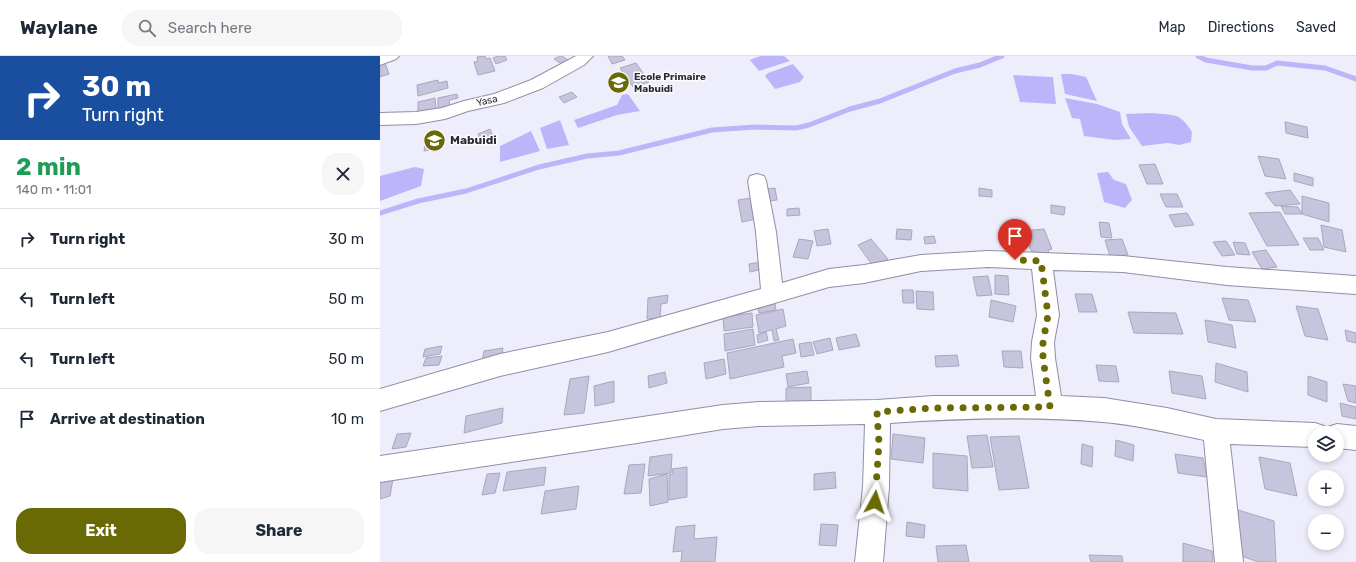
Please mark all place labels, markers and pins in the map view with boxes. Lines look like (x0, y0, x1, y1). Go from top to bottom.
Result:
school or university icon: Ecole Primaire Mabuidi (605, 70, 631, 96)
place label: Ecole Primaire Mabuidi (634, 71, 706, 95)
school or university icon: Mabuidi (421, 127, 447, 153)
place label: Mabuidi (450, 133, 497, 147)
pin (998, 219, 1032, 260)

